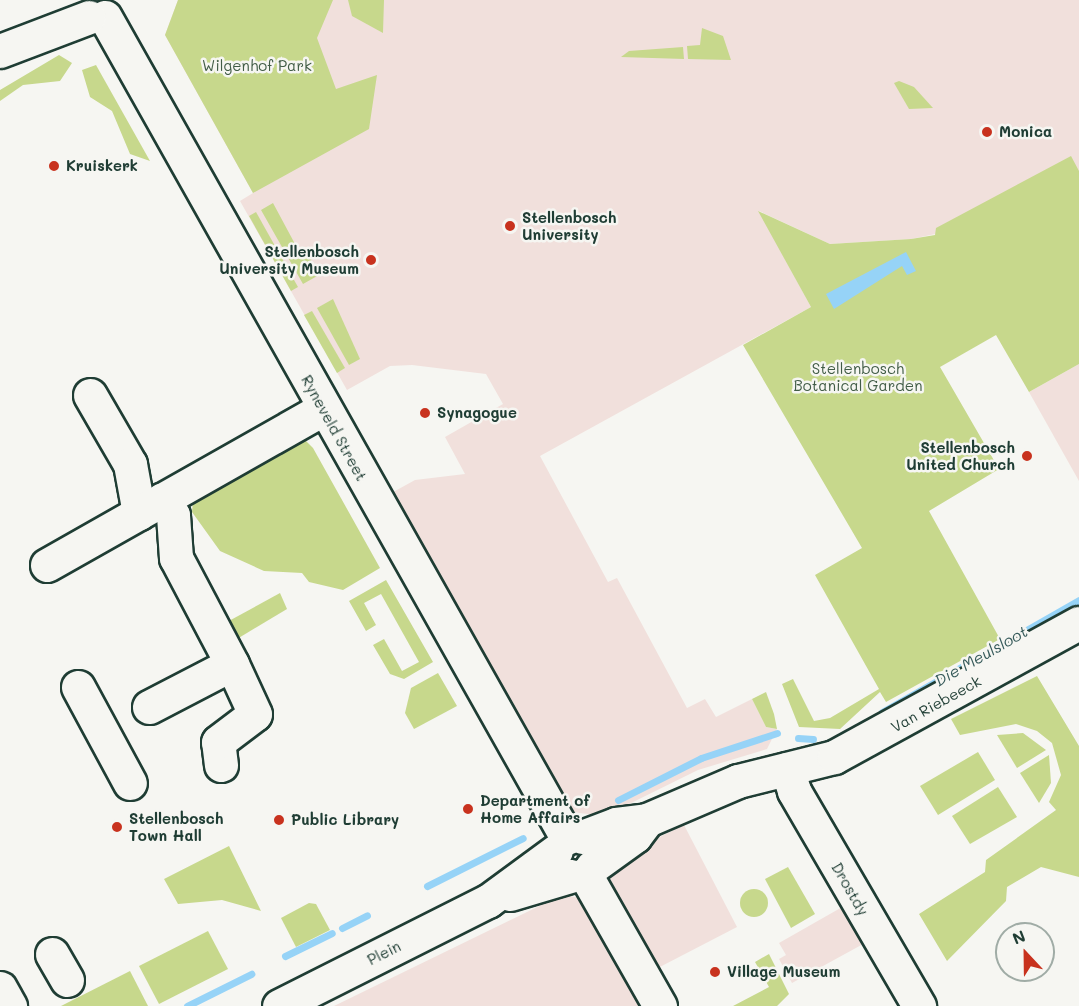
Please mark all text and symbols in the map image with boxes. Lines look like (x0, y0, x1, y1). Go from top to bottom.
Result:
park label: Wilgenhof Park (202, 57, 312, 75)
place label: Monica (999, 123, 1052, 141)
marker: Monica (980, 125, 994, 139)
place label: Kruiskerk (66, 157, 138, 175)
marker: Kruiskerk (47, 159, 61, 173)
place label: Stellenbosch University (522, 208, 617, 243)
marker: Stellenbosch University (503, 219, 517, 233)
place label: Stellenbosch University Museum (219, 242, 359, 277)
marker: Stellenbosch University Museum (364, 253, 378, 267)
park label: Stellenbosch Botanical Garden (794, 359, 922, 394)
street label: Ryneveld Street (298, 372, 370, 484)
place label: Synagogue (437, 404, 517, 422)
marker: Synagogue (418, 406, 432, 420)
place label: Stellenbosch United Church (906, 438, 1015, 473)
marker: Stellenbosch United Church (1020, 449, 1034, 463)
water label: Die Meulsloot (931, 622, 1031, 690)
street label: Van Riebeeck (888, 672, 984, 736)
place label: Department of Home Affairs (480, 791, 590, 826)
marker: Department of Home Affairs (461, 802, 475, 816)
place label: Stellenbosch Town Hall (129, 809, 224, 844)
place label: Public Library (291, 811, 399, 829)
marker: Public Library (272, 813, 286, 827)
marker: Stellenbosch Town Hall (110, 820, 124, 834)
street label: Drostdy (828, 859, 872, 919)
north arrow (995, 922, 1055, 982)
text: N (1009, 925, 1028, 949)
street label: Plein (364, 937, 404, 969)
place label: Village Museum (727, 963, 840, 981)
marker: Village Museum (708, 965, 722, 979)

